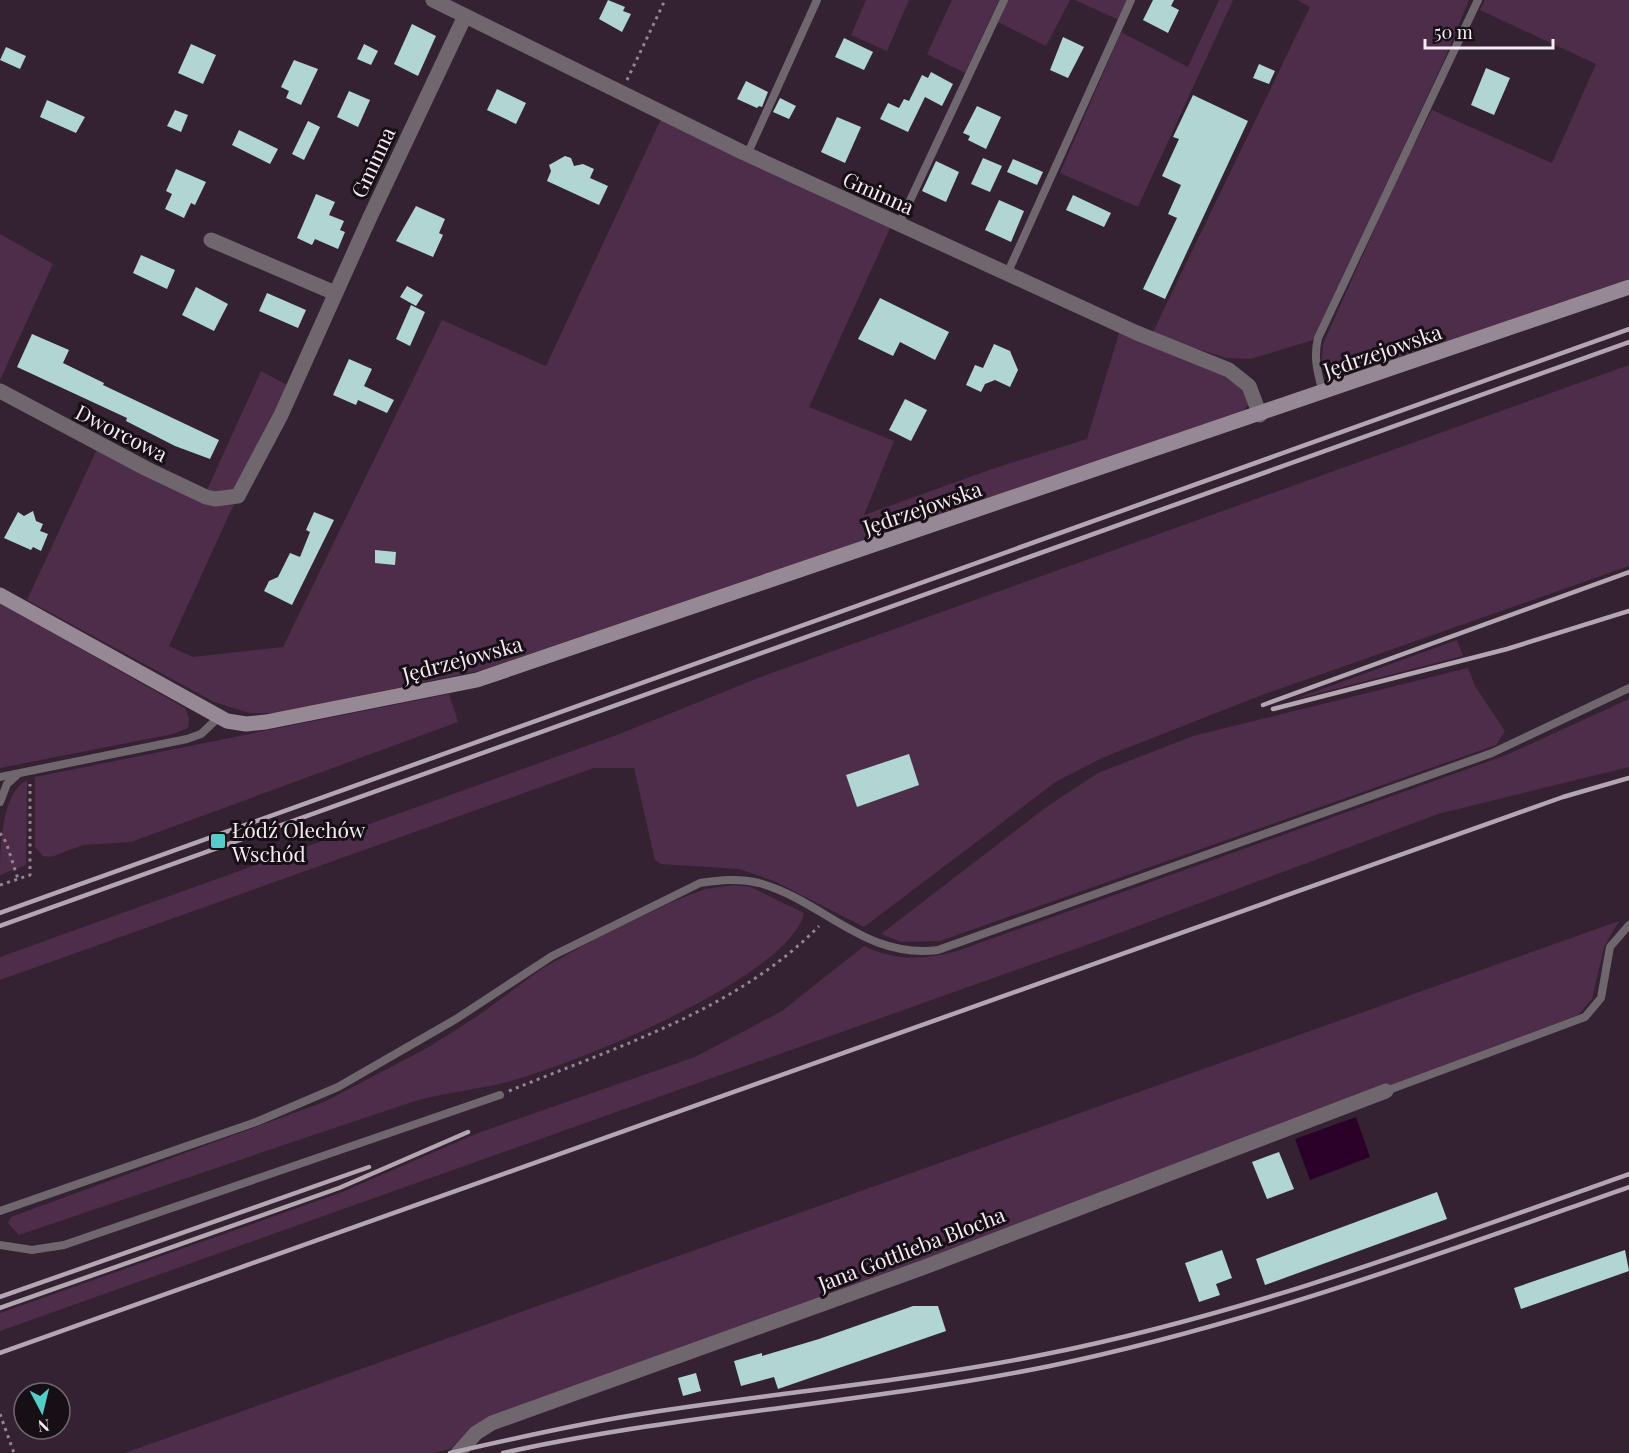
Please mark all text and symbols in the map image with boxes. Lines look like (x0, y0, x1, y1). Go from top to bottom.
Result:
scale bar (1425, 12, 1552, 50)
text: 50 m (1434, 20, 1473, 44)
street label: Gminna (343, 122, 401, 202)
street label: Gminna (839, 164, 919, 220)
street label: Jędrzejowska (1318, 316, 1445, 384)
street label: Dworcowa (71, 397, 173, 467)
street label: Jędrzejowska (858, 473, 985, 541)
street label: Jędrzejowska (398, 628, 526, 688)
place label: Łódź Olechów Wschód (231, 815, 366, 867)
marker: Łódź Olechów Wschód (209, 832, 227, 850)
street label: Jana Gottlieba Blocha (812, 1199, 1009, 1297)
north arrow (12, 1381, 72, 1441)
text: N (36, 1415, 51, 1438)

